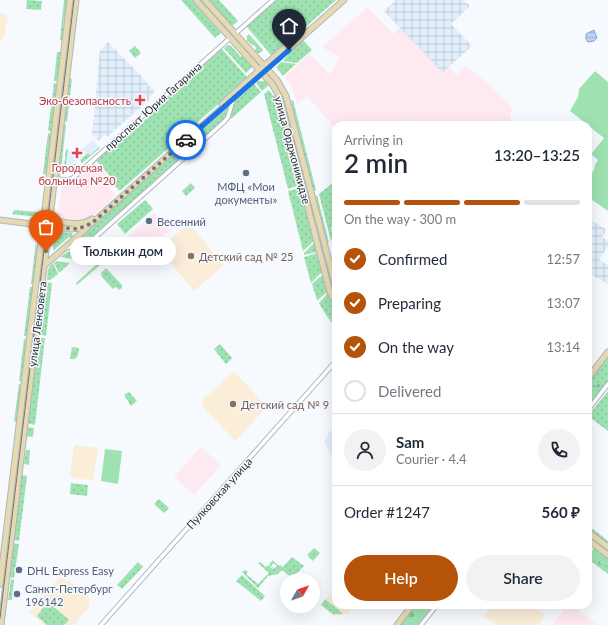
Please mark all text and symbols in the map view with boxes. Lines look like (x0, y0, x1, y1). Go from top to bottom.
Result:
pin (272, 9, 306, 50)
icon: home (278, 15, 300, 37)
street label: проспект Юрия Гагарина (102, 59, 204, 153)
place label: Эко-безопасность (39, 94, 131, 107)
marker: Эко-безопасность (134, 94, 146, 106)
street label: улица Орджоникидзе (272, 95, 314, 206)
courier (166, 120, 206, 160)
icon: car (175, 129, 197, 151)
text: Arriving in (344, 132, 403, 148)
text: 13:20–13:25 (494, 146, 580, 164)
marker: Городская больница №20 (71, 147, 83, 159)
text: 2 min (344, 147, 408, 179)
place label: Городская больница №20 (38, 161, 116, 187)
marker: МФЦ «Мои документы» (241, 168, 251, 178)
place label: МФЦ «Мои документы» (215, 180, 277, 206)
pin (29, 210, 63, 251)
text: On the way · 300 m (344, 211, 456, 227)
place label: Весенний (157, 215, 206, 228)
icon: bag (35, 216, 57, 238)
marker: Весенний (144, 216, 154, 226)
callout: Тюлькин дом (70, 237, 176, 265)
text: Тюлькин дом (83, 243, 163, 259)
icon: check (344, 248, 366, 270)
place label: Детский сад № 25 (199, 250, 293, 263)
text: Confirmed (378, 250, 447, 268)
marker: Детский сад № 25 (186, 251, 196, 261)
text: 12:57 (547, 251, 580, 267)
street label: улица Ленсовета (25, 280, 49, 368)
icon: check (344, 292, 366, 314)
text: Preparing (378, 294, 441, 312)
text: 13:07 (547, 295, 580, 311)
icon: check (344, 336, 366, 358)
text: On the way (378, 338, 454, 356)
text: 13:14 (547, 339, 580, 355)
text: Delivered (378, 382, 441, 400)
place label: Детский сад № 9 (241, 398, 329, 411)
marker: Детский сад № 9 (228, 399, 238, 409)
button: person (344, 429, 386, 471)
button: phone (538, 429, 580, 471)
text: Sam (396, 433, 424, 451)
text: Courier · 4.4 (396, 451, 467, 467)
street label: Пулковская улица (184, 455, 254, 531)
text: Order #1247 (344, 503, 430, 521)
text: 560 ₽ (542, 503, 580, 521)
button: Help (344, 555, 458, 601)
button: Share (466, 555, 580, 601)
place label: DHL Express Easy (27, 564, 114, 577)
marker: DHL Express Easy (14, 565, 24, 575)
north arrow (280, 573, 320, 613)
map controls (280, 573, 320, 613)
place label: Санкт-Петербург 196142 (25, 582, 113, 608)
marker: Санкт-Петербург 196142 (12, 589, 22, 599)

